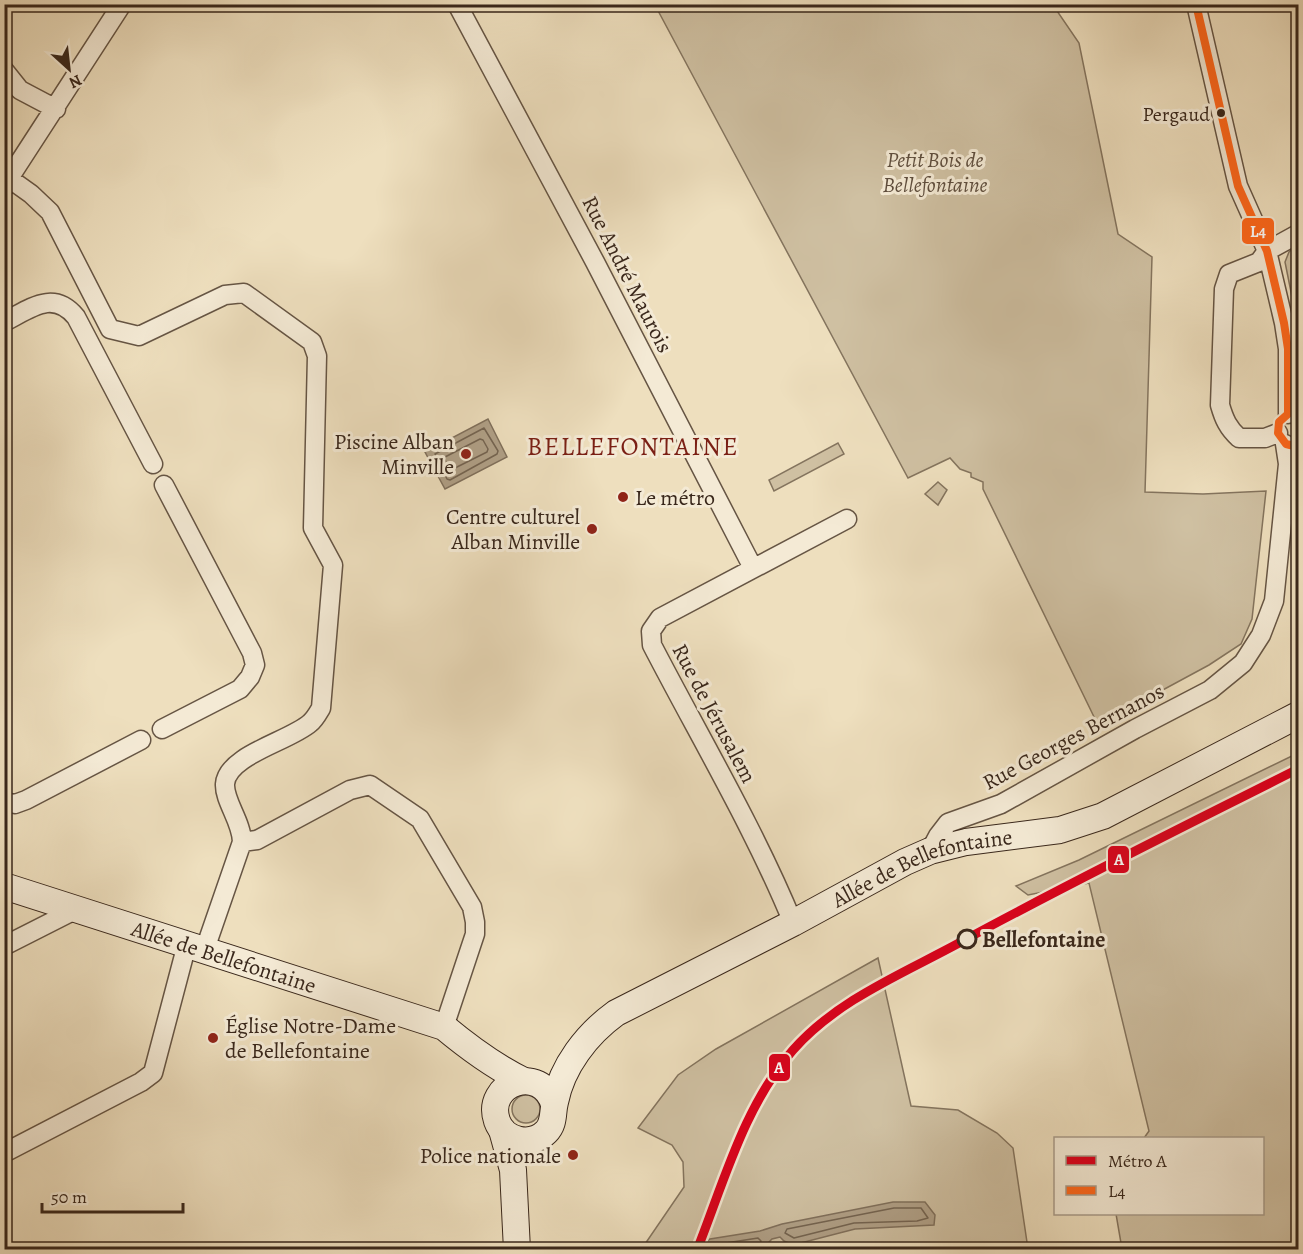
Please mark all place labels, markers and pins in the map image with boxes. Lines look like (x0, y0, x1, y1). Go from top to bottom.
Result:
place label: Pergaud (1143, 101, 1210, 128)
marker: Pergaud (1215, 107, 1227, 119)
place label: Piscine Alban Minville (334, 427, 454, 482)
marker: Piscine Alban Minville (459, 447, 473, 461)
place label: Le métro (635, 483, 715, 513)
marker: Le métro (616, 490, 630, 504)
place label: Centre culturel Alban Minville (446, 502, 580, 557)
marker: Centre culturel Alban Minville (585, 522, 599, 536)
place label: Bellefontaine (982, 925, 1105, 955)
marker: Bellefontaine (957, 929, 977, 949)
place label: Église Notre-Dame de Bellefontaine (225, 1011, 396, 1066)
marker: Église Notre-Dame de Bellefontaine (206, 1031, 220, 1045)
place label: Police nationale (420, 1141, 561, 1171)
marker: Police nationale (566, 1148, 580, 1162)

